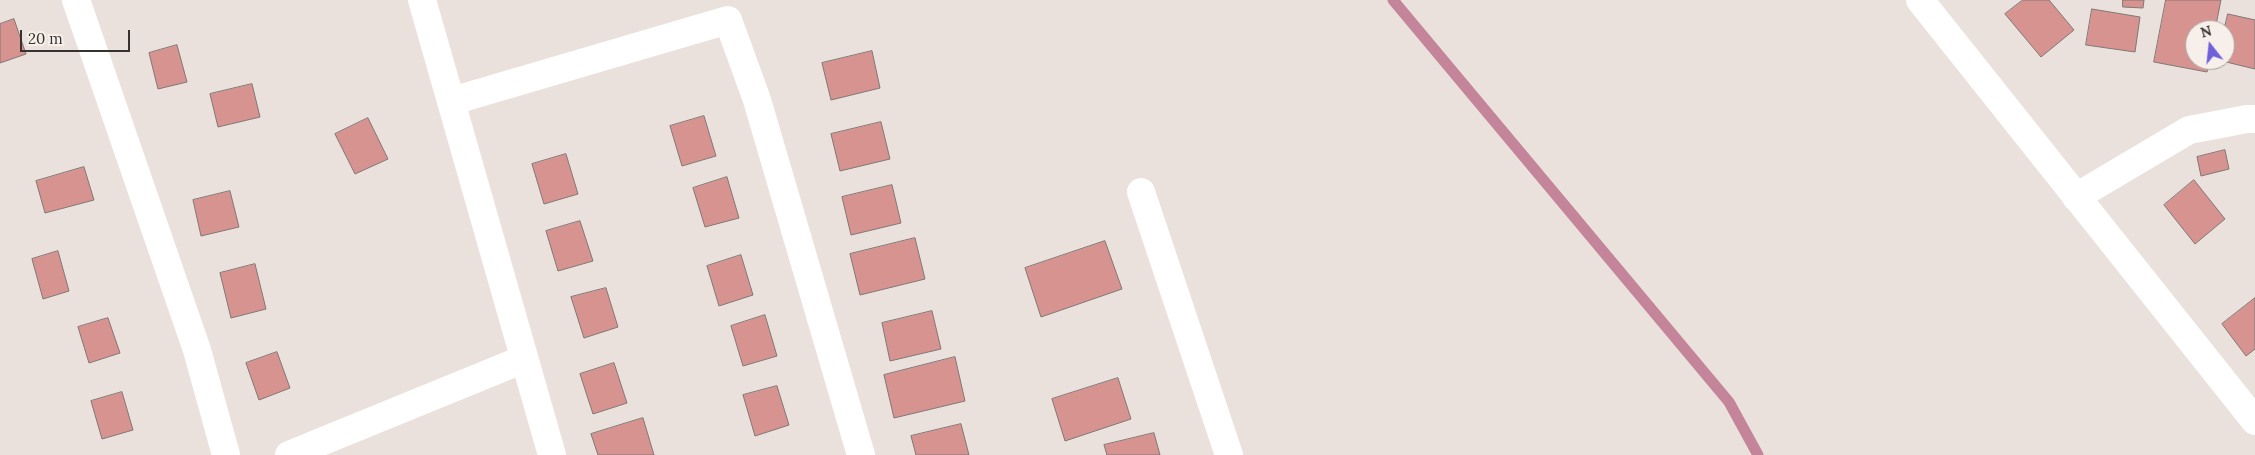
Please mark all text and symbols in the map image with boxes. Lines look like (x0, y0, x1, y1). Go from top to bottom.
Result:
scale bar (22, 20, 132, 52)
north arrow (2185, 20, 2235, 70)
text: N (2198, 21, 2214, 42)
text: 20 m (28, 29, 63, 48)

